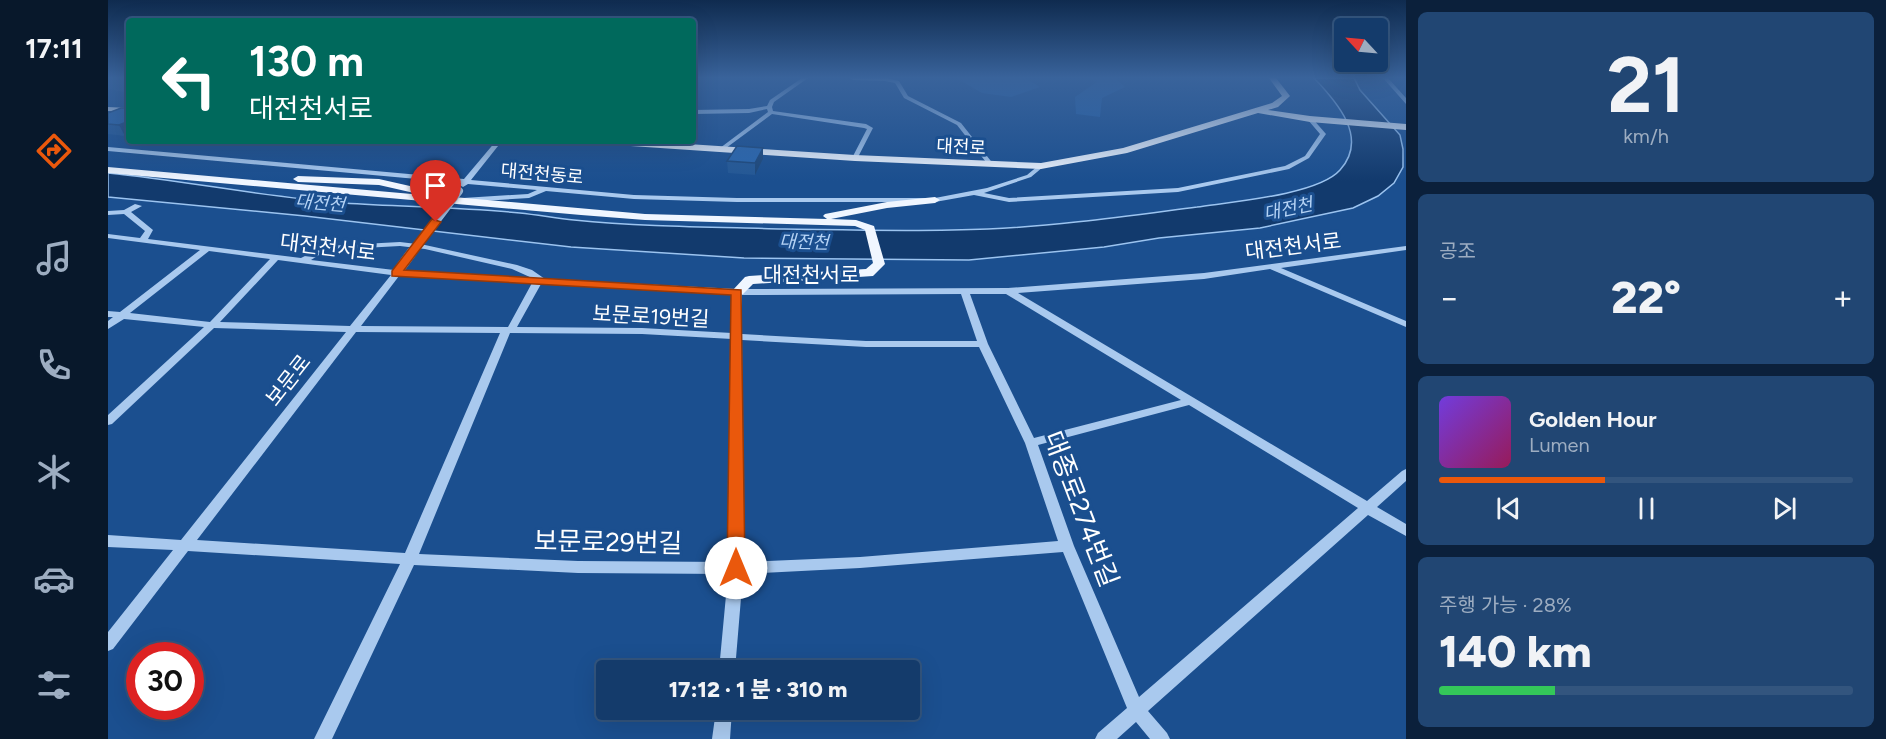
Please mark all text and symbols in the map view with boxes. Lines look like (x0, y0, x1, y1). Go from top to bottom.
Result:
north arrow (1334, 18, 1388, 72)
map controls (1334, 18, 1388, 72)
text: 17:11 (25, 32, 83, 65)
text: 130 m (249, 36, 364, 87)
text: 21 (1607, 38, 1685, 132)
icon: left (150, 42, 228, 120)
text: 대전천서로 (249, 92, 373, 125)
text: km/h (1623, 124, 1669, 148)
icon: directions (33, 130, 75, 172)
street label: 대전로 (936, 135, 986, 159)
street label: 대전천동로 (500, 159, 584, 189)
pin (410, 160, 461, 222)
icon: arrive (419, 169, 452, 202)
water label: 대전천 (294, 190, 348, 216)
water label: 대전천 (1261, 193, 1317, 225)
street label: 대전천서로 (1244, 228, 1342, 264)
street label: 대전천서로 (279, 229, 377, 265)
water label: 대전천 (779, 230, 832, 254)
icon: music (33, 237, 75, 279)
text: 공조 (1439, 239, 1476, 263)
street label: 대전천서로 (763, 262, 859, 287)
text: 22° (1611, 270, 1681, 324)
text: − (1439, 278, 1460, 317)
text: + (1832, 278, 1853, 317)
street label: 보문로19번길 (592, 300, 710, 332)
icon: phone (33, 344, 75, 386)
street label: 보문로 (260, 349, 316, 411)
text: Golden Hour (1529, 406, 1657, 433)
street label: 대종로274번길 (1037, 427, 1125, 591)
text: Lumen (1529, 433, 1590, 457)
icon: climate (33, 451, 75, 493)
icon: previous (1492, 492, 1525, 525)
icon: pause (1630, 492, 1663, 525)
icon: next (1768, 492, 1801, 525)
street label: 보문로29번길 (533, 525, 683, 559)
position arrow (704, 536, 768, 600)
icon: car (33, 558, 75, 600)
text: 주행 가능 · 28% (1439, 593, 1572, 617)
text: 140 km (1439, 624, 1592, 678)
speed limit sign: 30 (126, 642, 204, 720)
icon: filters (33, 664, 75, 706)
text: 17:12 · 1 분 · 310 m (669, 676, 847, 703)

